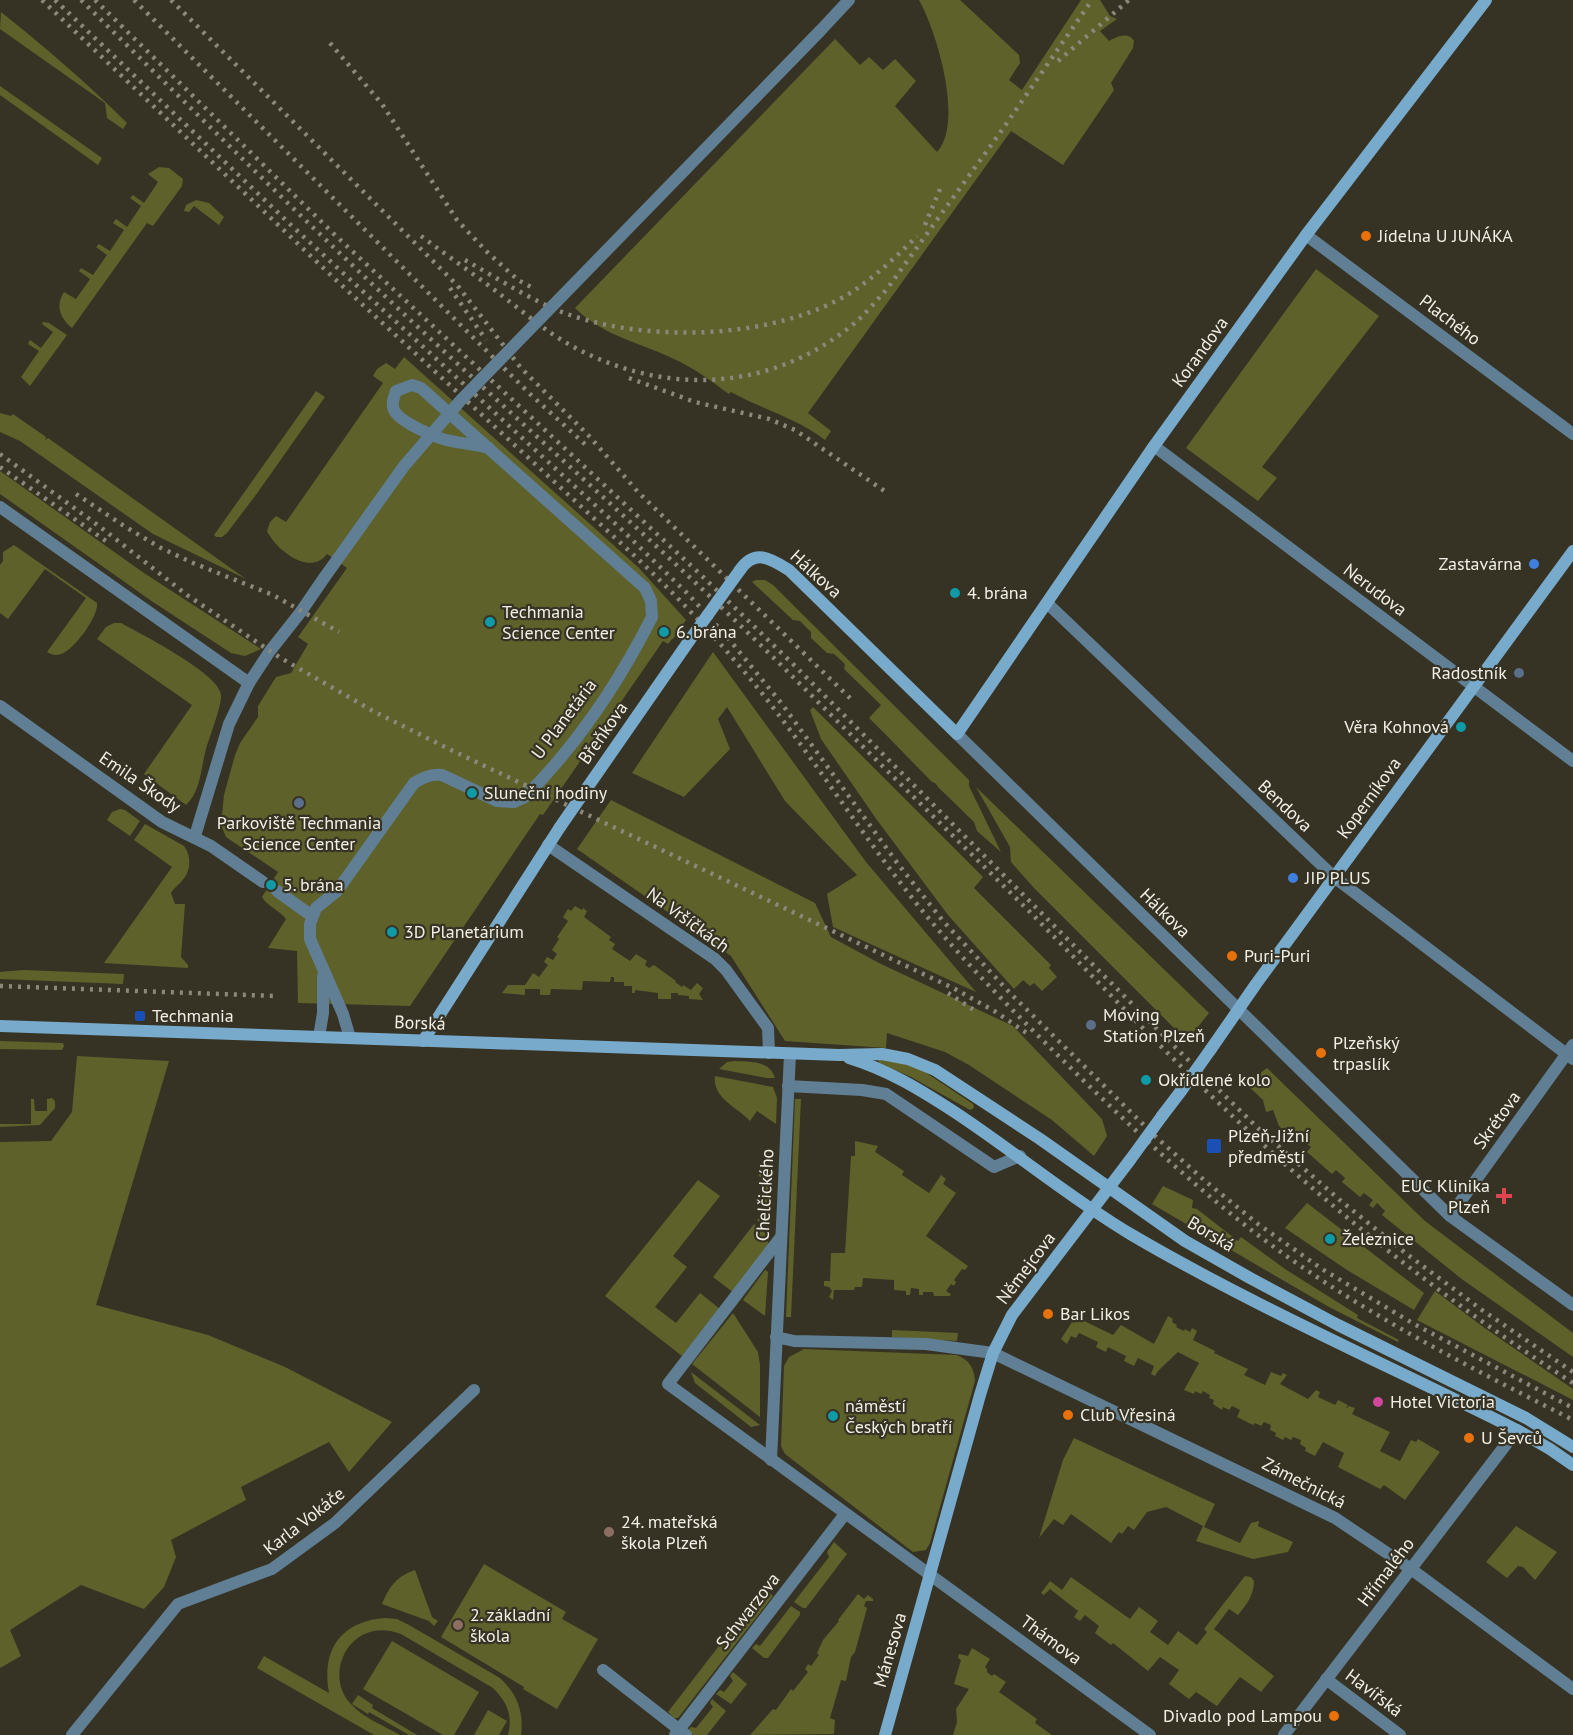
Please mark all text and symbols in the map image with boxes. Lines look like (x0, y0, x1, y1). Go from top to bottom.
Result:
place label: Jídelna U JUNÁKA (1377, 224, 1513, 247)
marker: Jídelna U JUNÁKA (1359, 229, 1373, 243)
street label: Plachého (1415, 289, 1486, 350)
street label: Korandova (1166, 312, 1233, 391)
street label: Hálkova (786, 544, 847, 603)
place label: Zastavárna (1439, 552, 1522, 575)
marker: Zastavárna (1527, 557, 1541, 571)
street label: Nerudova (1339, 558, 1412, 621)
place label: 4. brána (967, 581, 1028, 604)
marker: 4. brána (948, 586, 962, 600)
place label: Techmania Science Center (502, 600, 615, 644)
marker: Techmania Science Center (483, 615, 497, 629)
place label: 6. brána (676, 620, 737, 643)
marker: 6. brána (657, 625, 671, 639)
place label: Radostník (1431, 661, 1507, 684)
marker: Radostník (1512, 666, 1526, 680)
street label: U Planetária (526, 674, 601, 763)
street label: Břeňkova (573, 697, 632, 768)
place label: Věra Kohnová (1343, 715, 1449, 738)
marker: Věra Kohnová (1454, 720, 1468, 734)
street label: Emila Škody (95, 746, 186, 818)
street label: Koperníkova (1331, 753, 1406, 843)
street label: Bendova (1253, 775, 1317, 837)
place label: Sluneční hodiny (484, 781, 608, 804)
marker: Sluneční hodiny (465, 786, 479, 800)
marker: Parkoviště Techmania Science Center (292, 796, 306, 810)
place label: Parkoviště Techmania Science Center (217, 811, 381, 855)
place label: JIP PLUS (1304, 866, 1370, 889)
marker: JIP PLUS (1286, 871, 1300, 885)
place label: 5. brána (283, 873, 344, 896)
marker: 5. brána (264, 878, 278, 892)
street label: Na Vršíčkách (642, 882, 734, 957)
street label: Hálkova (1135, 883, 1196, 942)
place label: 3D Planetárium (404, 920, 524, 943)
marker: 3D Planetárium (385, 925, 399, 939)
place label: Puri-Puri (1244, 944, 1311, 967)
marker: Puri-Puri (1225, 949, 1239, 963)
place label: Moving Station Plzeň (1103, 1003, 1205, 1047)
place label: Techmania (152, 1004, 234, 1027)
marker: Techmania (133, 1009, 147, 1023)
street label: Borská (394, 1010, 446, 1035)
marker: Moving Station Plzeň (1084, 1018, 1098, 1032)
place label: Plzeňský trpaslík (1333, 1031, 1400, 1075)
marker: Plzeňský trpaslík (1314, 1046, 1328, 1060)
place label: Okřídlené kolo (1158, 1068, 1271, 1091)
marker: Okřídlené kolo (1139, 1073, 1153, 1087)
street label: Skrétova (1468, 1086, 1525, 1153)
place label: Plzeň-Jižní předměstí (1228, 1124, 1309, 1168)
marker: Plzeň-Jižní předměstí (1205, 1137, 1223, 1155)
street label: Chelčického (751, 1148, 778, 1242)
place label: EUC Klinika Plzeň (1401, 1174, 1490, 1218)
marker: EUC Klinika Plzeň (1495, 1187, 1513, 1205)
street label: Borská (1183, 1210, 1239, 1257)
street label: Němejcova (991, 1227, 1060, 1308)
place label: Železnice (1342, 1227, 1414, 1250)
marker: Železnice (1323, 1232, 1337, 1246)
place label: Bar Likos (1060, 1302, 1130, 1325)
marker: Bar Likos (1041, 1307, 1055, 1321)
place label: Hotel Victoria (1390, 1390, 1495, 1413)
place label: náměstí Českých bratří (845, 1394, 953, 1438)
marker: Hotel Victoria (1371, 1395, 1385, 1409)
place label: Club Vřesiná (1080, 1403, 1176, 1426)
marker: Club Vřesiná (1061, 1408, 1075, 1422)
marker: náměstí Českých bratří (826, 1409, 840, 1423)
place label: U Ševců (1481, 1426, 1542, 1449)
marker: U Ševců (1462, 1431, 1476, 1445)
street label: Zámečnická (1259, 1452, 1350, 1513)
street label: Karla Vokáče (258, 1482, 349, 1560)
place label: 24. mateřská škola Plzeň (621, 1510, 718, 1554)
marker: 24. mateřská škola Plzeň (602, 1525, 616, 1539)
street label: Hřímalého (1352, 1533, 1419, 1611)
street label: Schwarzova (711, 1568, 785, 1653)
place label: 2. základní škola (470, 1603, 551, 1647)
street label: Mánesova (868, 1610, 911, 1690)
street label: Thámova (1016, 1610, 1087, 1670)
marker: 2. základní škola (451, 1618, 465, 1632)
street label: Havířská (1341, 1664, 1407, 1722)
place label: Divadlo pod Lampou (1163, 1704, 1322, 1727)
marker: Divadlo pod Lampou (1327, 1709, 1341, 1723)

